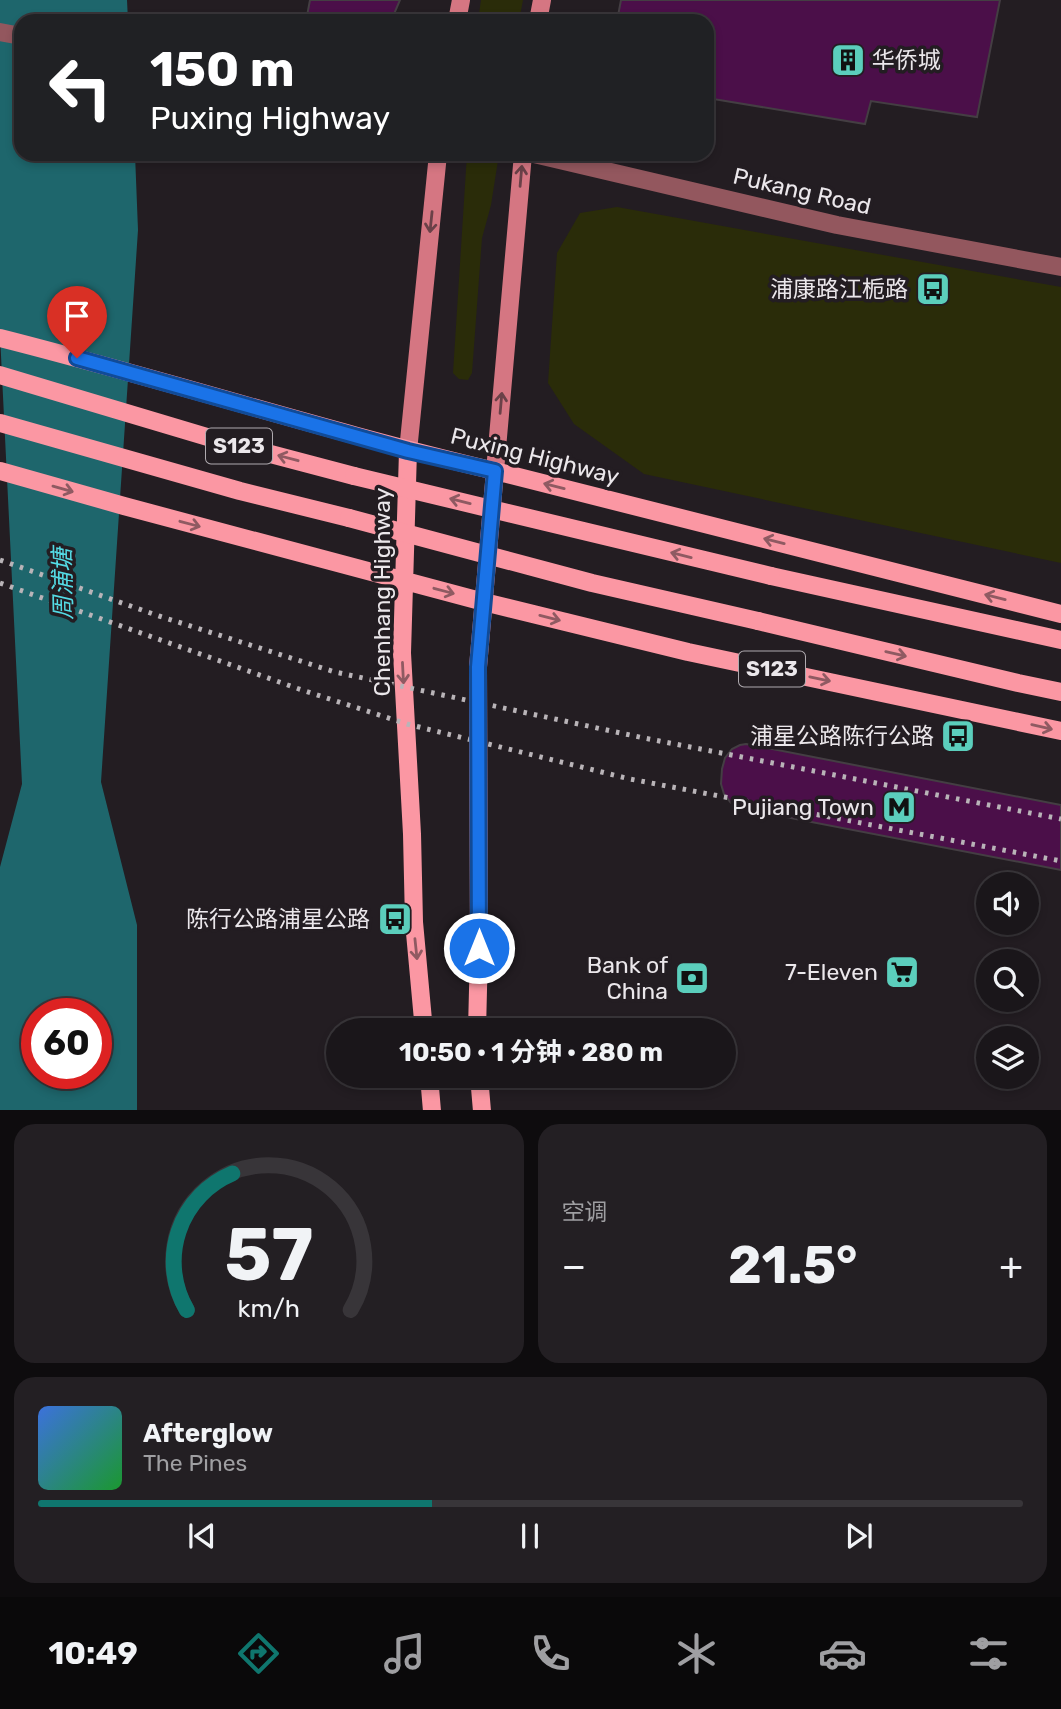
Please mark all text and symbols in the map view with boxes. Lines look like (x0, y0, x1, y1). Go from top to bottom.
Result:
text: 150 m (150, 40, 295, 98)
building icon: 华侨城 (829, 41, 867, 79)
icon: left (35, 42, 126, 133)
place label: 华侨城 (872, 46, 941, 74)
text: Puxing Highway (150, 99, 390, 137)
street label: Pukang Road (730, 162, 874, 220)
one-way arrow (515, 165, 528, 188)
one-way arrow (424, 210, 437, 233)
bus stop icon: 浦康路江栀路 (914, 270, 952, 308)
place label: 浦康路江栀路 (770, 275, 908, 303)
pin (47, 286, 107, 358)
icon: arrive (58, 297, 96, 335)
one-way arrow (495, 392, 508, 415)
street label: Puxing Highway (448, 422, 622, 491)
road number: S123 (206, 428, 272, 464)
one-way arrow (277, 451, 299, 464)
one-way arrow (543, 479, 566, 492)
one-way arrow (52, 484, 74, 497)
street label: Chenhang Highway (368, 487, 396, 696)
one-way arrow (449, 494, 472, 508)
one-way arrow (178, 518, 201, 531)
one-way arrow (763, 534, 786, 547)
water label: 周浦塘 (48, 544, 78, 620)
one-way arrow (670, 548, 693, 561)
one-way arrow (432, 585, 454, 598)
one-way arrow (984, 590, 1007, 603)
one-way arrow (538, 612, 561, 625)
one-way arrow (884, 648, 907, 661)
road number: S123 (739, 652, 805, 686)
one-way arrow (397, 661, 410, 684)
one-way arrow (808, 673, 831, 687)
bus stop icon: 浦星公路陈行公路 (939, 717, 977, 755)
one-way arrow (1030, 720, 1053, 734)
place label: 浦星公路陈行公路 (750, 722, 934, 750)
metro station icon: Pujiang Town (880, 788, 918, 826)
place label: Pujiang Town (732, 793, 874, 821)
map controls (976, 872, 1039, 1089)
button: sound (976, 872, 1039, 935)
bus stop icon: 陈行公路浦星公路 (376, 900, 414, 938)
place label: 陈行公路浦星公路 (186, 905, 370, 933)
position arrow (442, 911, 516, 985)
one-way arrow (410, 937, 423, 960)
button: search (976, 949, 1039, 1012)
place label: Bank of China (587, 951, 668, 1005)
supermarket icon: 7-Eleven (883, 953, 921, 991)
place label: 7-Eleven (785, 958, 878, 986)
bank icon: Bank of China (673, 959, 711, 997)
speed limit sign: 60 (21, 998, 112, 1089)
button: layers (976, 1026, 1039, 1089)
text: 10:50 · 1 分钟 · 280 m (399, 1037, 663, 1068)
text: 空调 (562, 1198, 608, 1226)
text: 57 (224, 1212, 313, 1298)
text: 21.5° (728, 1234, 857, 1296)
text: − (562, 1243, 586, 1289)
text: + (999, 1243, 1023, 1289)
text: km/h (238, 1293, 300, 1322)
text: Afterglow (143, 1418, 273, 1449)
text: The Pines (143, 1449, 247, 1477)
icon: previous (183, 1517, 221, 1555)
icon: pause (511, 1517, 549, 1555)
icon: next (840, 1517, 878, 1555)
icon: directions (234, 1629, 283, 1678)
icon: music (380, 1629, 429, 1678)
icon: phone (526, 1629, 575, 1678)
icon: climate (672, 1629, 721, 1678)
icon: car (818, 1629, 867, 1678)
icon: filters (964, 1629, 1013, 1678)
text: 10:49 (48, 1634, 138, 1672)

